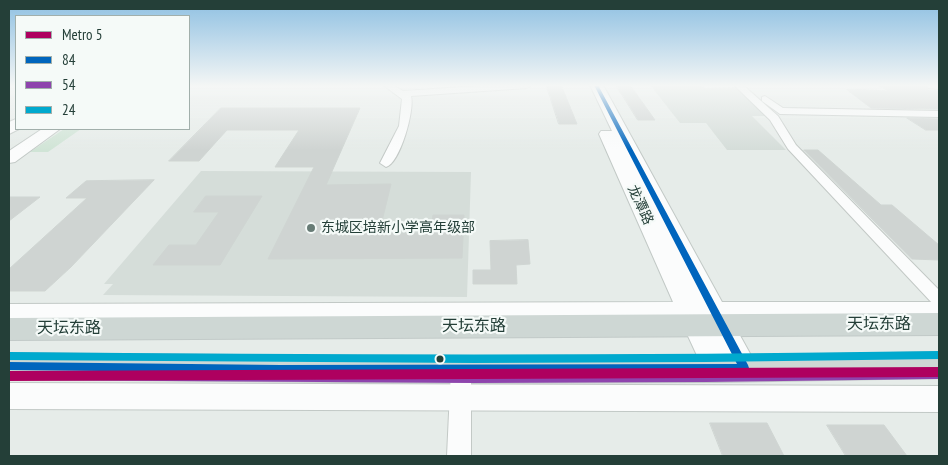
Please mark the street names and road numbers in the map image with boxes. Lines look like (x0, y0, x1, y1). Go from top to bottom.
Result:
street label: 龙潭路 (624, 182, 656, 228)
street label: 天坛东路 (847, 314, 911, 334)
street label: 天坛东路 (442, 316, 506, 336)
street label: 天坛东路 (37, 318, 101, 338)

